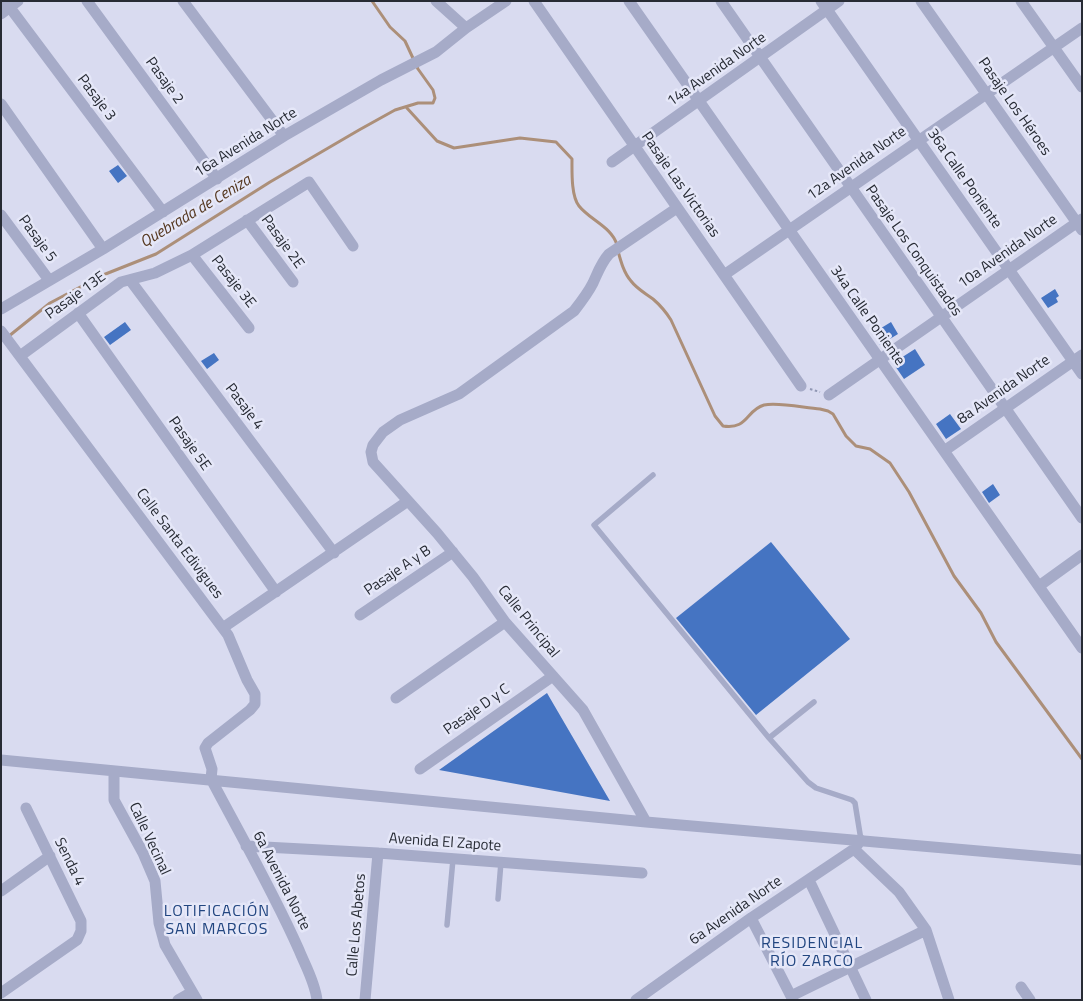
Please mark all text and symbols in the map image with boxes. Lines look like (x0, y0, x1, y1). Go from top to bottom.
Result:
street label: 14a Avenida Norte (664, 29, 770, 111)
street label: Pasaje 2 (141, 54, 187, 108)
street label: Pasaje Los Héroes (974, 55, 1054, 159)
street label: Pasaje 3 (73, 71, 119, 125)
street label: 16a Avenida Norte (192, 104, 300, 182)
street label: 12a Avenida Norte (804, 123, 910, 205)
street label: 36a Calle Poniente (923, 126, 1005, 232)
street label: Pasaje Las Victorias (637, 129, 723, 241)
water label: Quebrada de Ceniza (137, 171, 255, 253)
street label: Pasaje Los Conquistados (861, 182, 965, 320)
street label: 10a Avenida Norte (955, 211, 1061, 293)
street label: Pasaje 5 (14, 212, 60, 266)
street label: Pasaje 2E (257, 212, 307, 272)
street label: Pasaje 3E (207, 252, 259, 312)
street label: 34a Calle Poniente (826, 263, 908, 369)
street label: Pasaje 13E (42, 268, 110, 324)
street label: 8a Avenida Norte (954, 351, 1054, 429)
street label: Pasaje 4 (221, 380, 267, 434)
street label: Pasaje 5E (164, 414, 214, 474)
street label: Calle Santa Edivigues (132, 485, 226, 603)
street label: Pasaje A y B (361, 542, 435, 600)
street label: Calle Principal (493, 582, 563, 662)
street label: Pasaje D y C (440, 681, 514, 739)
street label: Calle Vecinal (124, 800, 174, 878)
street label: 6a Avenida Norte (248, 829, 314, 933)
street label: Avenida El Zapote (388, 830, 502, 856)
street label: Senda 4 (50, 835, 88, 889)
street label: 6a Avenida Norte (686, 872, 786, 950)
street label: Calle Los Abetos (344, 873, 370, 977)
district label: LOTIFICACIÓN SAN MARCOS (162, 902, 272, 940)
district label: RESIDENCIAL RÍO ZARCO (760, 934, 864, 972)

